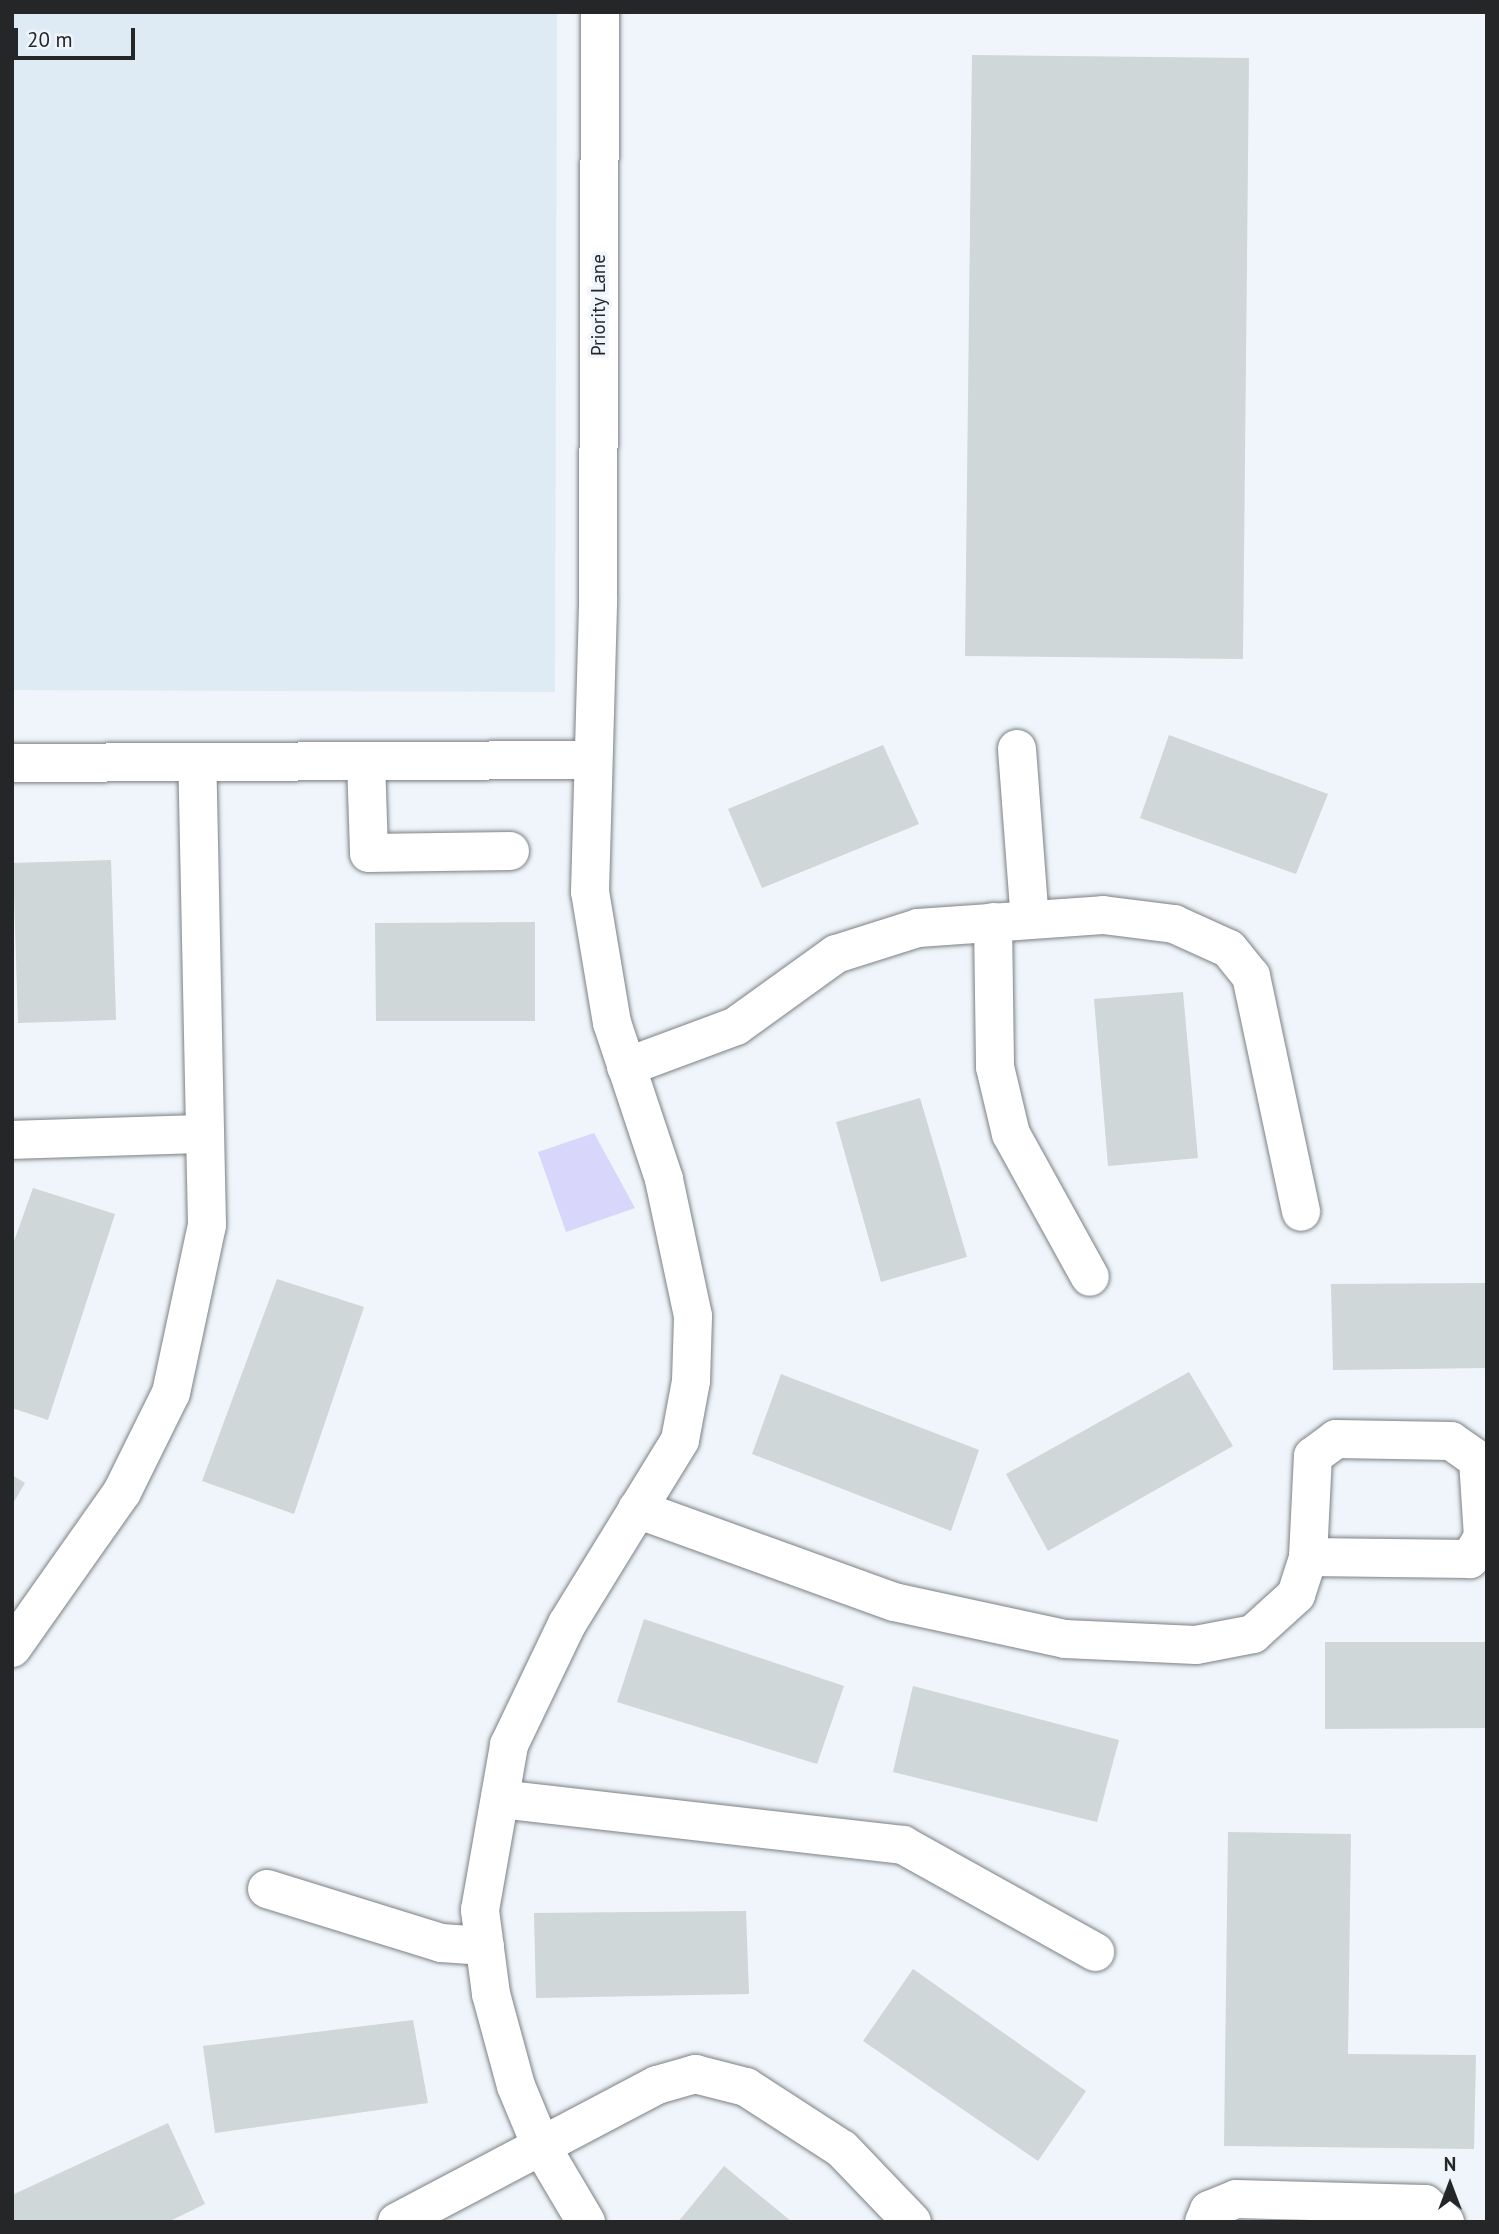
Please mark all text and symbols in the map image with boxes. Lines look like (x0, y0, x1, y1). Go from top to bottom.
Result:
scale bar (18, 14, 138, 58)
text: 20 m (27, 26, 73, 53)
street label: Priority Lane (588, 254, 610, 356)
north arrow (1415, 2150, 1485, 2220)
text: N (1444, 2152, 1456, 2176)

